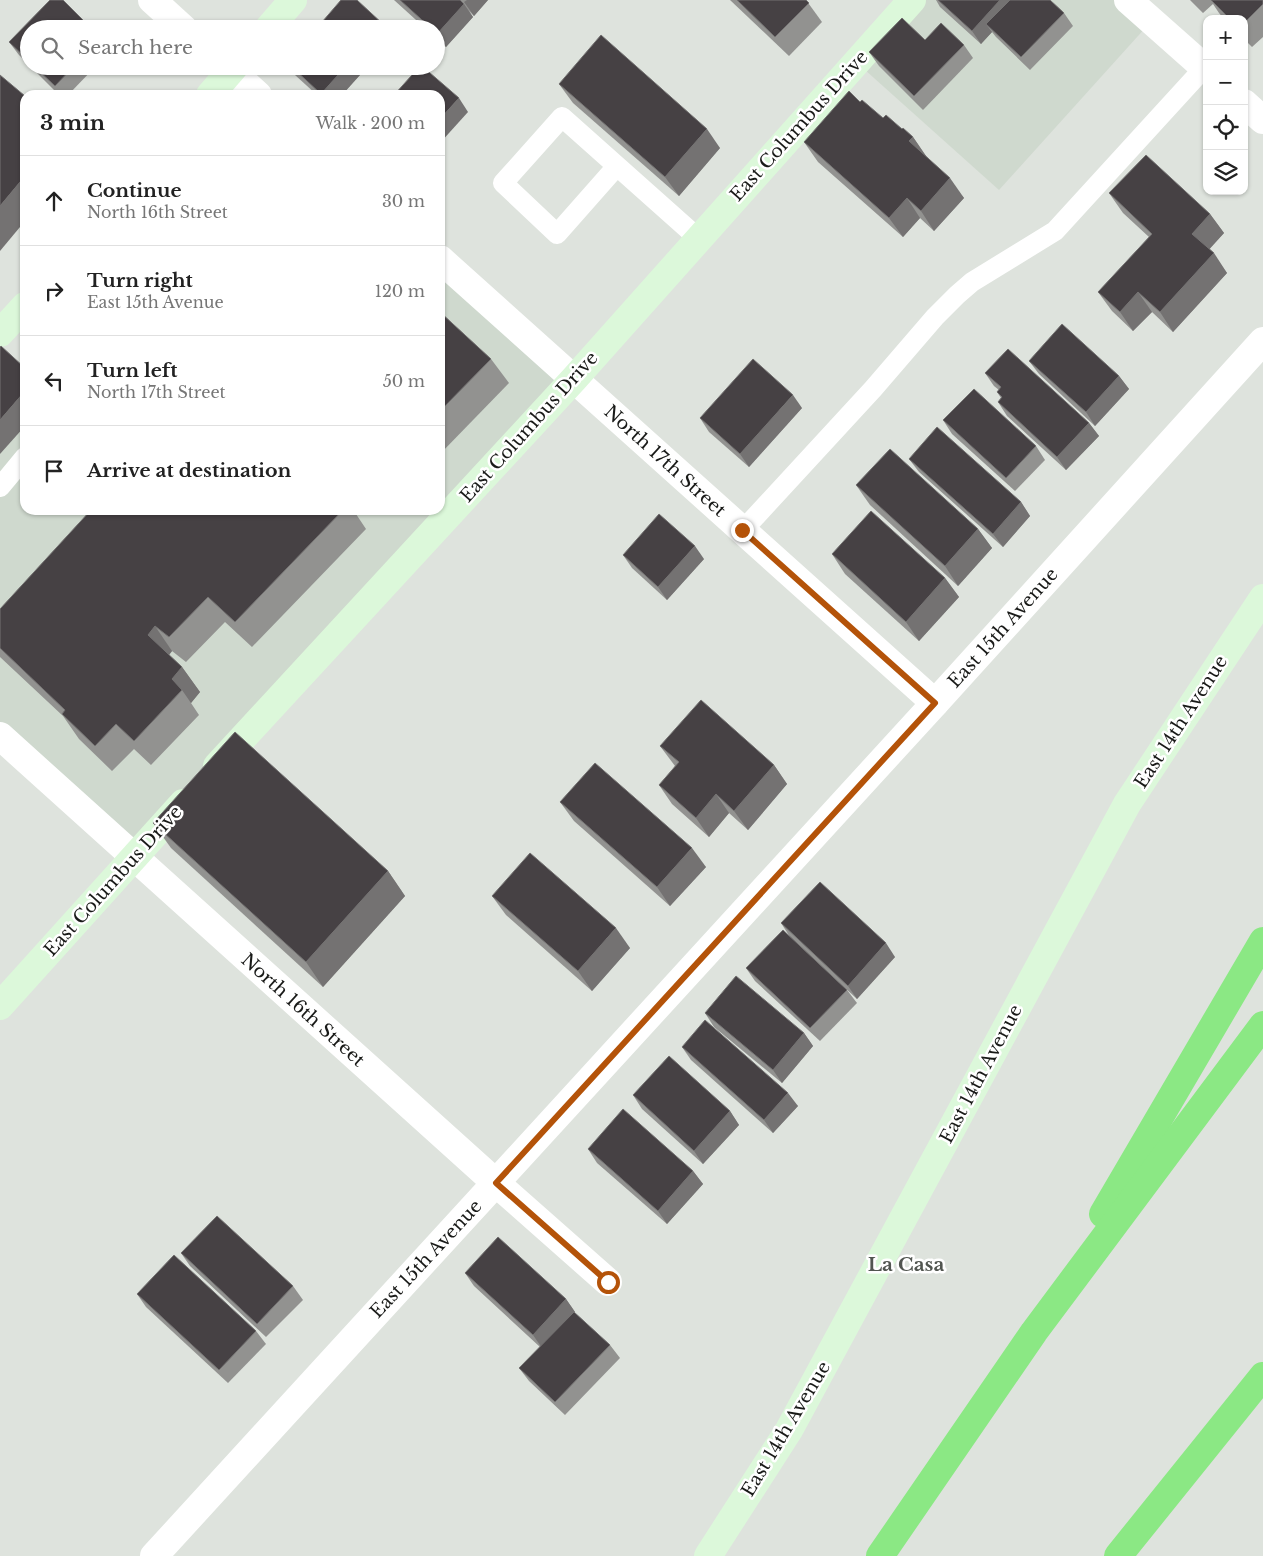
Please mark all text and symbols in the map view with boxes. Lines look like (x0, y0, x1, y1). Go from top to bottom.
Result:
map controls (1203, 15, 1248, 195)
button: + (1203, 15, 1248, 60)
search box (20, 20, 445, 75)
icon: search (38, 34, 66, 62)
text: Search here (78, 36, 193, 59)
street label: East Columbus Drive (726, 46, 872, 206)
button: − (1203, 60, 1248, 105)
button: locate (1203, 105, 1248, 150)
text: 3 min (40, 110, 105, 136)
text: Walk · 200 m (316, 113, 425, 133)
button: layers (1203, 150, 1248, 195)
text: Continue (87, 179, 182, 202)
icon: ahead (40, 187, 68, 215)
text: 30 m (382, 191, 425, 211)
text: North 16th Street (87, 202, 228, 222)
text: Turn right (87, 269, 193, 292)
icon: right (40, 277, 68, 305)
text: 120 m (375, 281, 425, 301)
text: East 15th Avenue (87, 292, 224, 312)
street label: East Columbus Drive (456, 347, 602, 507)
text: Turn left (87, 359, 178, 382)
icon: left (40, 367, 68, 395)
text: 50 m (383, 371, 425, 391)
text: North 17th Street (87, 382, 226, 402)
street label: North 17th Street (600, 401, 730, 521)
icon: arrive (40, 457, 68, 485)
text: Arrive at destination (87, 459, 291, 482)
route end (731, 519, 754, 542)
street label: East 15th Avenue (943, 564, 1063, 692)
street label: East 14th Avenue (1130, 651, 1232, 793)
street label: East Columbus Drive (40, 801, 186, 961)
street label: North 16th Street (237, 949, 369, 1071)
street label: East 14th Avenue (935, 1001, 1027, 1147)
street label: East 15th Avenue (366, 1195, 486, 1323)
district label: La Casa (868, 1253, 944, 1276)
route start (597, 1271, 620, 1294)
street label: East 14th Avenue (737, 1357, 835, 1501)

